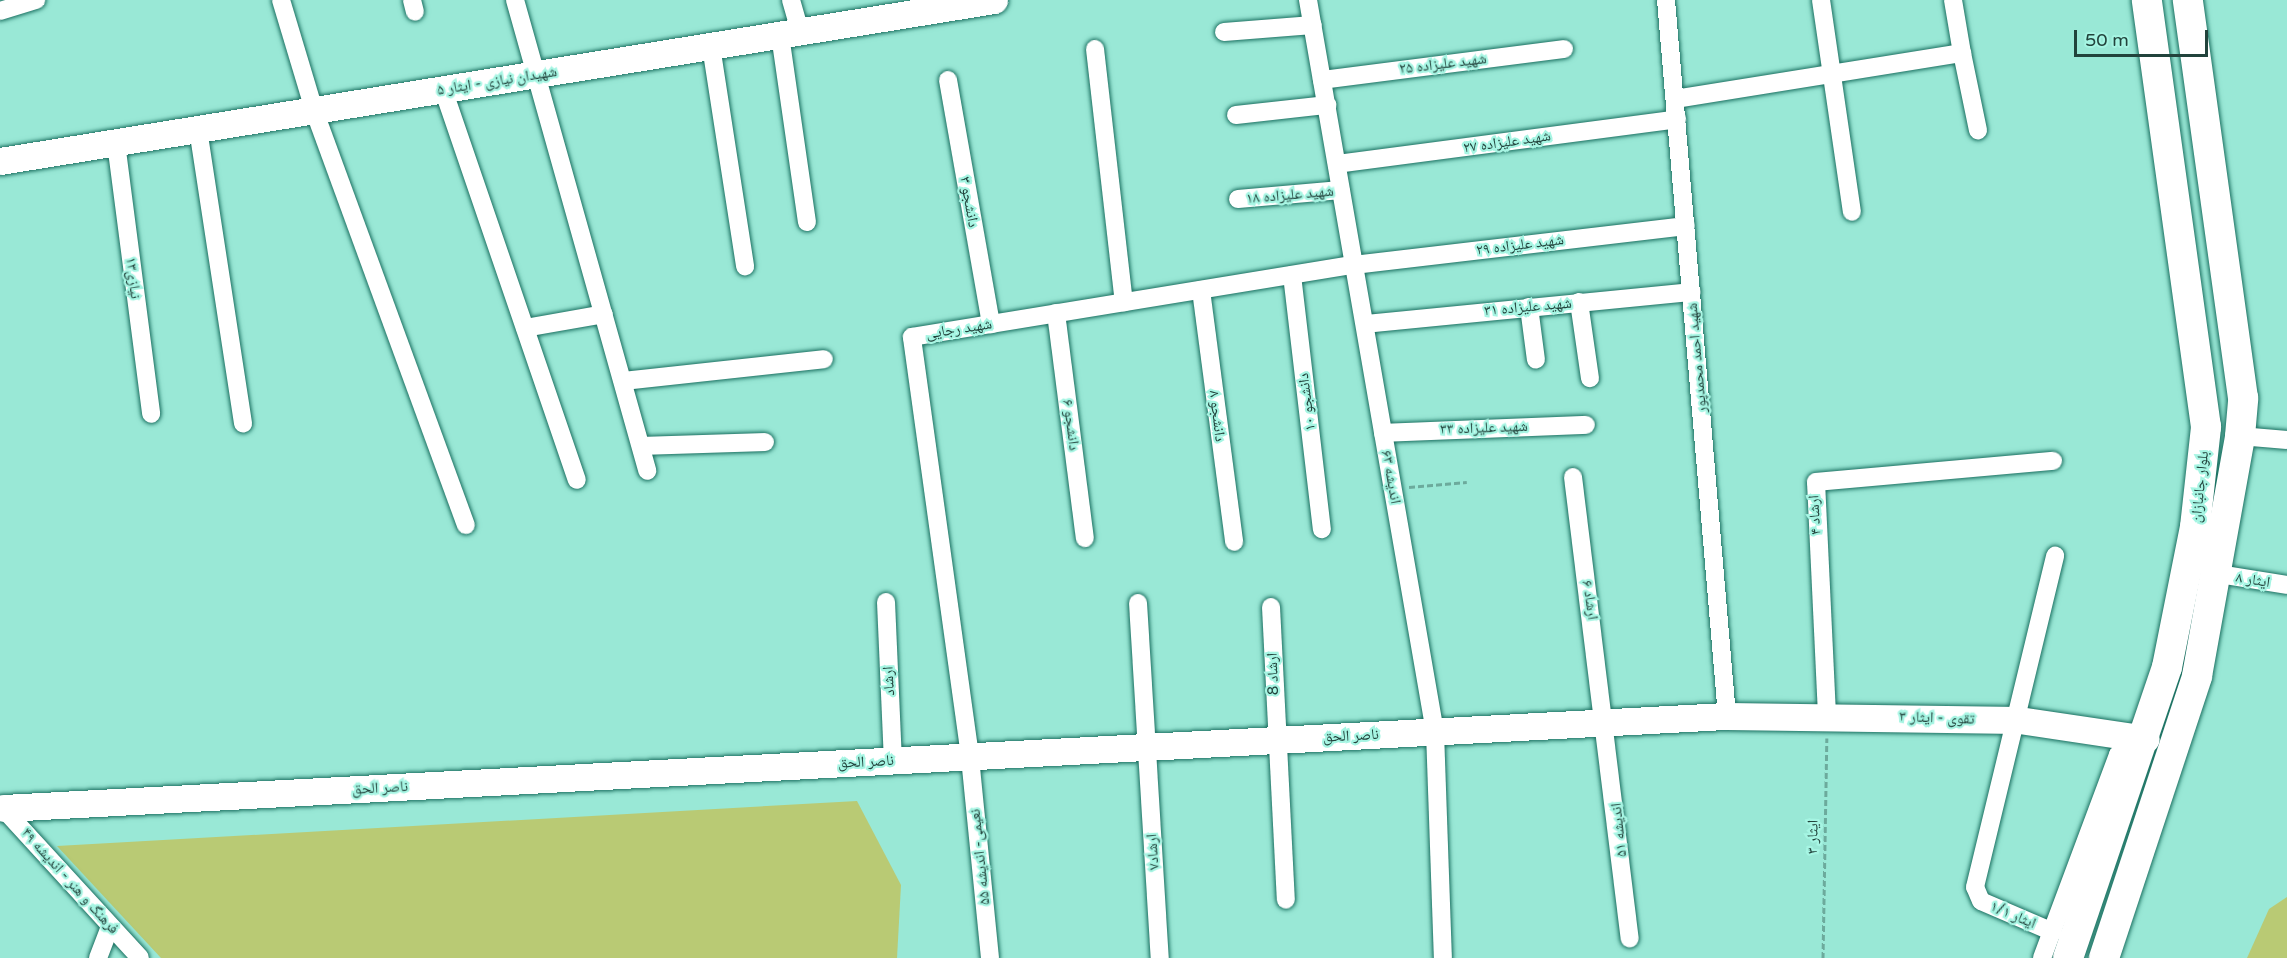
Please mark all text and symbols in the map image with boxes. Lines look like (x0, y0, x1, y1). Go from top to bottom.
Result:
scale bar (2077, 18, 2210, 56)
text: 50 m (2085, 29, 2129, 51)
street label: شهید علیزاده ۲۵ (1398, 50, 1488, 78)
street label: شهیدان نیازی - ایثار ۵ (436, 63, 558, 99)
street label: شهید علیزاده ۲۷ (1462, 127, 1552, 157)
street label: دانشجو ۳ (956, 175, 982, 229)
street label: شهید علیزاده ۱۸ (1245, 182, 1335, 208)
street label: شهید علیزاده ۲۹ (1475, 231, 1565, 259)
street label: نیازی۱۳ (122, 256, 144, 300)
street label: شهید علیزاده ۳۱ (1483, 294, 1573, 320)
street label: شهید احمد محمدپور (1683, 302, 1711, 414)
street label: شهید رجایی (925, 315, 993, 343)
street label: دانشجو ۱۰ (1295, 372, 1319, 432)
street label: دانشجو ۸ (1205, 389, 1229, 443)
street label: دانشجو ۶ (1059, 398, 1083, 452)
street label: شهید علیزاده ۳۳ (1440, 417, 1528, 439)
street label: اندیشه ۶۳ (1377, 449, 1405, 505)
street label: بلوار جانبازان (2187, 450, 2213, 524)
street label: ارشاد ۴ (1805, 495, 1825, 535)
street label: ایثار ۸ (2235, 568, 2271, 592)
street label: ارشاد ۶ (1578, 579, 1602, 621)
street label: ارشاد 8 (1263, 652, 1283, 696)
street label: ارشاد (879, 666, 899, 696)
street label: تقوی - ایثار ۳ (1899, 708, 1975, 728)
street label: ناصر الحق (1323, 726, 1379, 746)
street label: ناصر الحق (838, 752, 894, 772)
street label: ناصر الحق (352, 778, 408, 798)
street label: اندیشه ۵۱ (1607, 802, 1631, 858)
street label: نعیمی- اندیشه ۵۵ (966, 808, 994, 906)
street label: ایثار ۳ (1804, 820, 1822, 854)
street label: فرهنگ و هنر - اندیشه ۴۹ (18, 824, 122, 938)
street label: ارشاد۷ (1143, 833, 1163, 871)
street label: ایثار ۱/۱ (1988, 897, 2038, 933)

